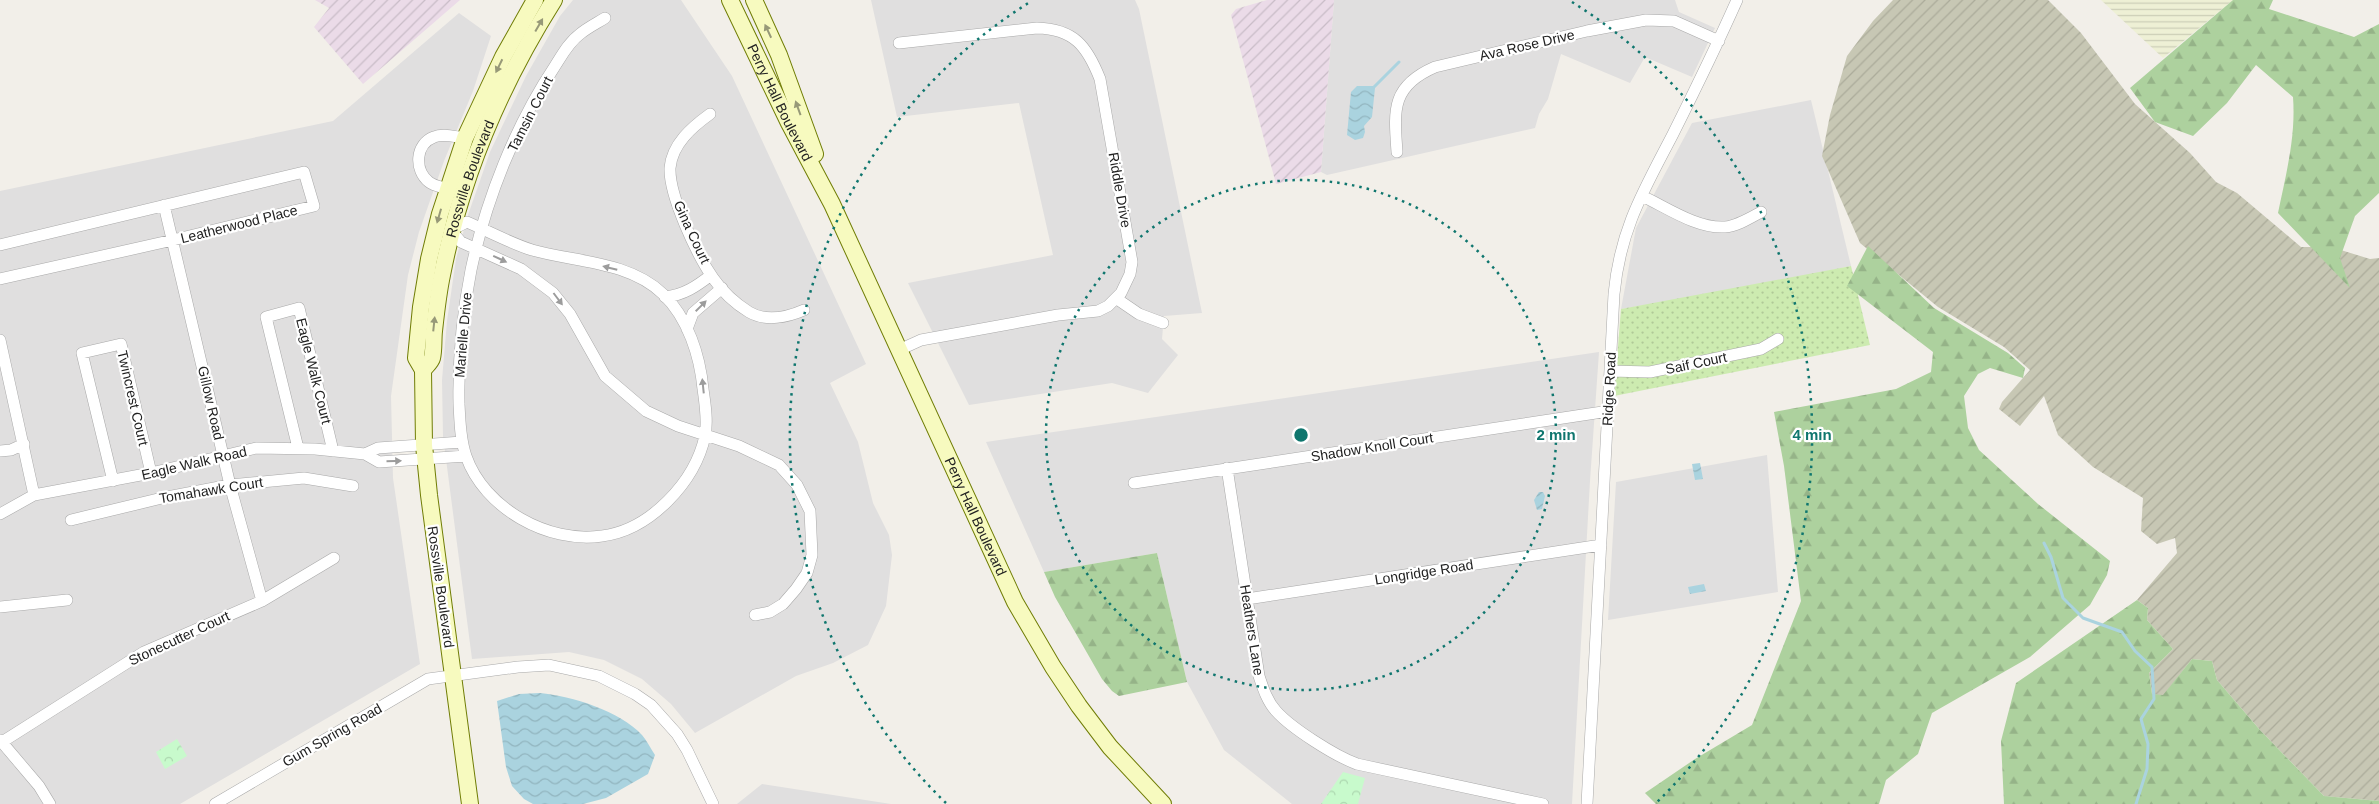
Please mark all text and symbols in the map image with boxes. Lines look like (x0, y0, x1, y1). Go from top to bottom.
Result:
one-way arrow (535, 17, 543, 32)
one-way arrow (764, 24, 772, 38)
street label: Ava Rose Drive (1478, 26, 1576, 64)
street label: Perry Hall Boulevard (744, 41, 816, 164)
one-way arrow (495, 58, 503, 73)
street label: Tamsin Court (504, 74, 556, 154)
one-way arrow (794, 100, 802, 115)
street label: Rossville Boulevard (443, 118, 497, 239)
street label: Riddle Drive (1106, 151, 1135, 229)
street label: Gina Court (670, 198, 714, 266)
street label: Leatherwood Place (179, 202, 299, 246)
one-way arrow (435, 209, 443, 224)
one-way arrow (493, 255, 507, 263)
one-way arrow (602, 264, 617, 272)
street label: Marielle Drive (451, 291, 475, 378)
one-way arrow (553, 292, 564, 305)
one-way arrow (695, 300, 707, 312)
street label: Eagle Walk Court (293, 316, 335, 426)
one-way arrow (431, 316, 439, 332)
street label: Twincrest Court (114, 349, 152, 447)
street label: Saif Court (1664, 349, 1728, 377)
street label: Ridge Road (1599, 352, 1619, 426)
street label: Gillow Road (195, 364, 227, 442)
one-way arrow (699, 378, 707, 394)
centre of rings (1292, 426, 1310, 444)
text: 2 min (1536, 426, 1576, 443)
text: 4 min (1792, 426, 1832, 443)
street label: Shadow Knoll Court (1310, 429, 1434, 465)
street label: Eagle Walk Road (140, 443, 248, 483)
street label: Perry Hall Boulevard (942, 455, 1010, 578)
one-way arrow (386, 457, 402, 465)
street label: Tomahawk Court (158, 474, 264, 506)
street label: Rossville Boulevard (425, 525, 457, 649)
street label: Longridge Road (1374, 556, 1474, 588)
street label: Heathers Lane (1237, 583, 1267, 677)
street label: Stonecutter Court (126, 608, 232, 668)
street label: Gum Spring Road (279, 700, 385, 770)

